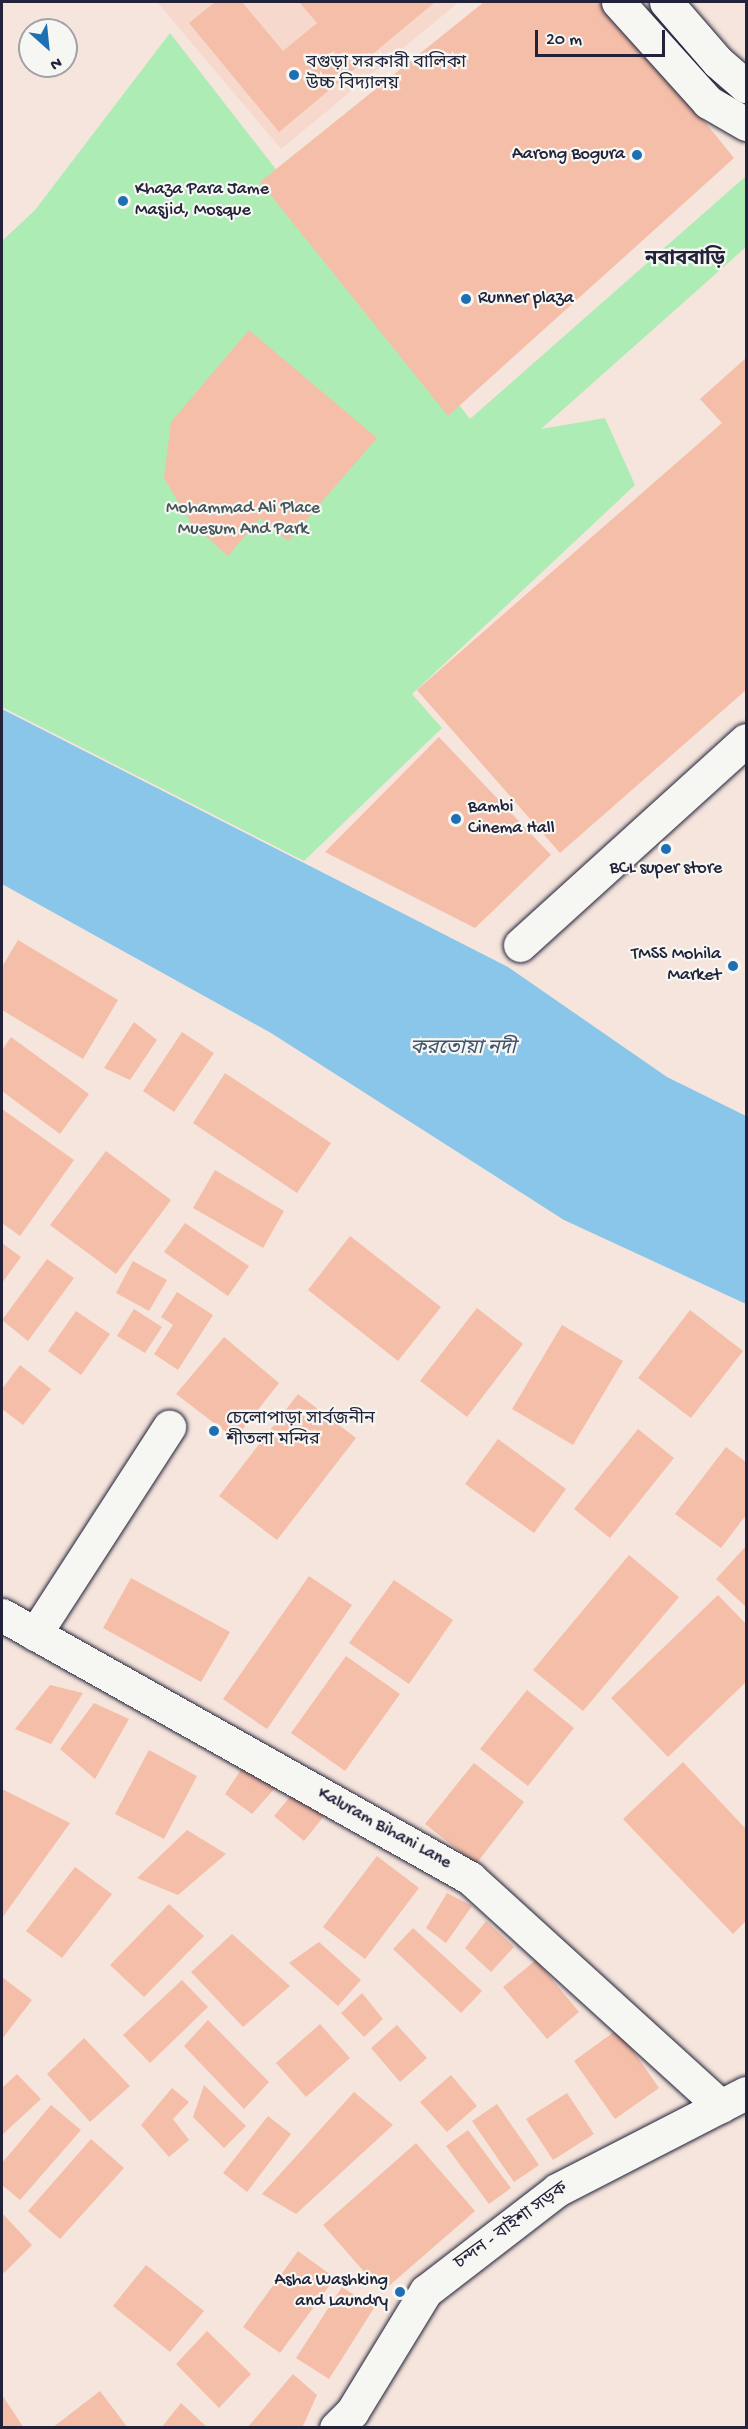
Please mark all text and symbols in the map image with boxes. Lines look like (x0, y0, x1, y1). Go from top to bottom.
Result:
north arrow (18, 18, 78, 78)
scale bar (538, 18, 668, 56)
text: 20 m (546, 30, 582, 51)
text: N (47, 52, 64, 74)
place label: বগুড়া সরকারী বালিকা উচ্চ বিদ্যালয় (306, 54, 466, 97)
marker: বগুড়া সরকারী বালিকা উচ্চ বিদ্যালয় (287, 68, 301, 82)
place label: Aarong Bogura (512, 144, 625, 166)
marker: Aarong Bogura (630, 148, 644, 162)
place label: Khaza Para Jame Masjid, Mosque (135, 180, 269, 222)
marker: Khaza Para Jame Masjid, Mosque (116, 194, 130, 208)
district label: নবাববাড়ি (645, 248, 725, 272)
place label: Runner plaza (478, 288, 574, 310)
marker: Runner plaza (459, 292, 473, 306)
park label: Mohammad Ali Place Muesum And Park (166, 499, 320, 542)
place label: Bambi Cinema Hall (468, 798, 555, 840)
marker: Bambi Cinema Hall (449, 812, 463, 826)
marker: BCL super store (659, 842, 673, 856)
place label: BCL super store (610, 858, 722, 880)
place label: TMSS Mohila Market (631, 945, 721, 988)
marker: TMSS Mohila Market (726, 959, 740, 973)
water label: করতোয়া নদী (410, 1037, 516, 1061)
place label: চেলোপাড়া সার্বজনীন শীতলা মন্দির (226, 1410, 375, 1452)
marker: চেলোপাড়া সার্বজনীন শীতলা মন্দির (207, 1424, 221, 1438)
street label: Kaluram Bihani Lane (313, 1783, 455, 1875)
street label: চন্দন - বাইশা সড়ক (451, 2179, 573, 2275)
place label: Asha Washking and Laundry (275, 2271, 388, 2314)
marker: Asha Washking and Laundry (393, 2285, 407, 2299)

